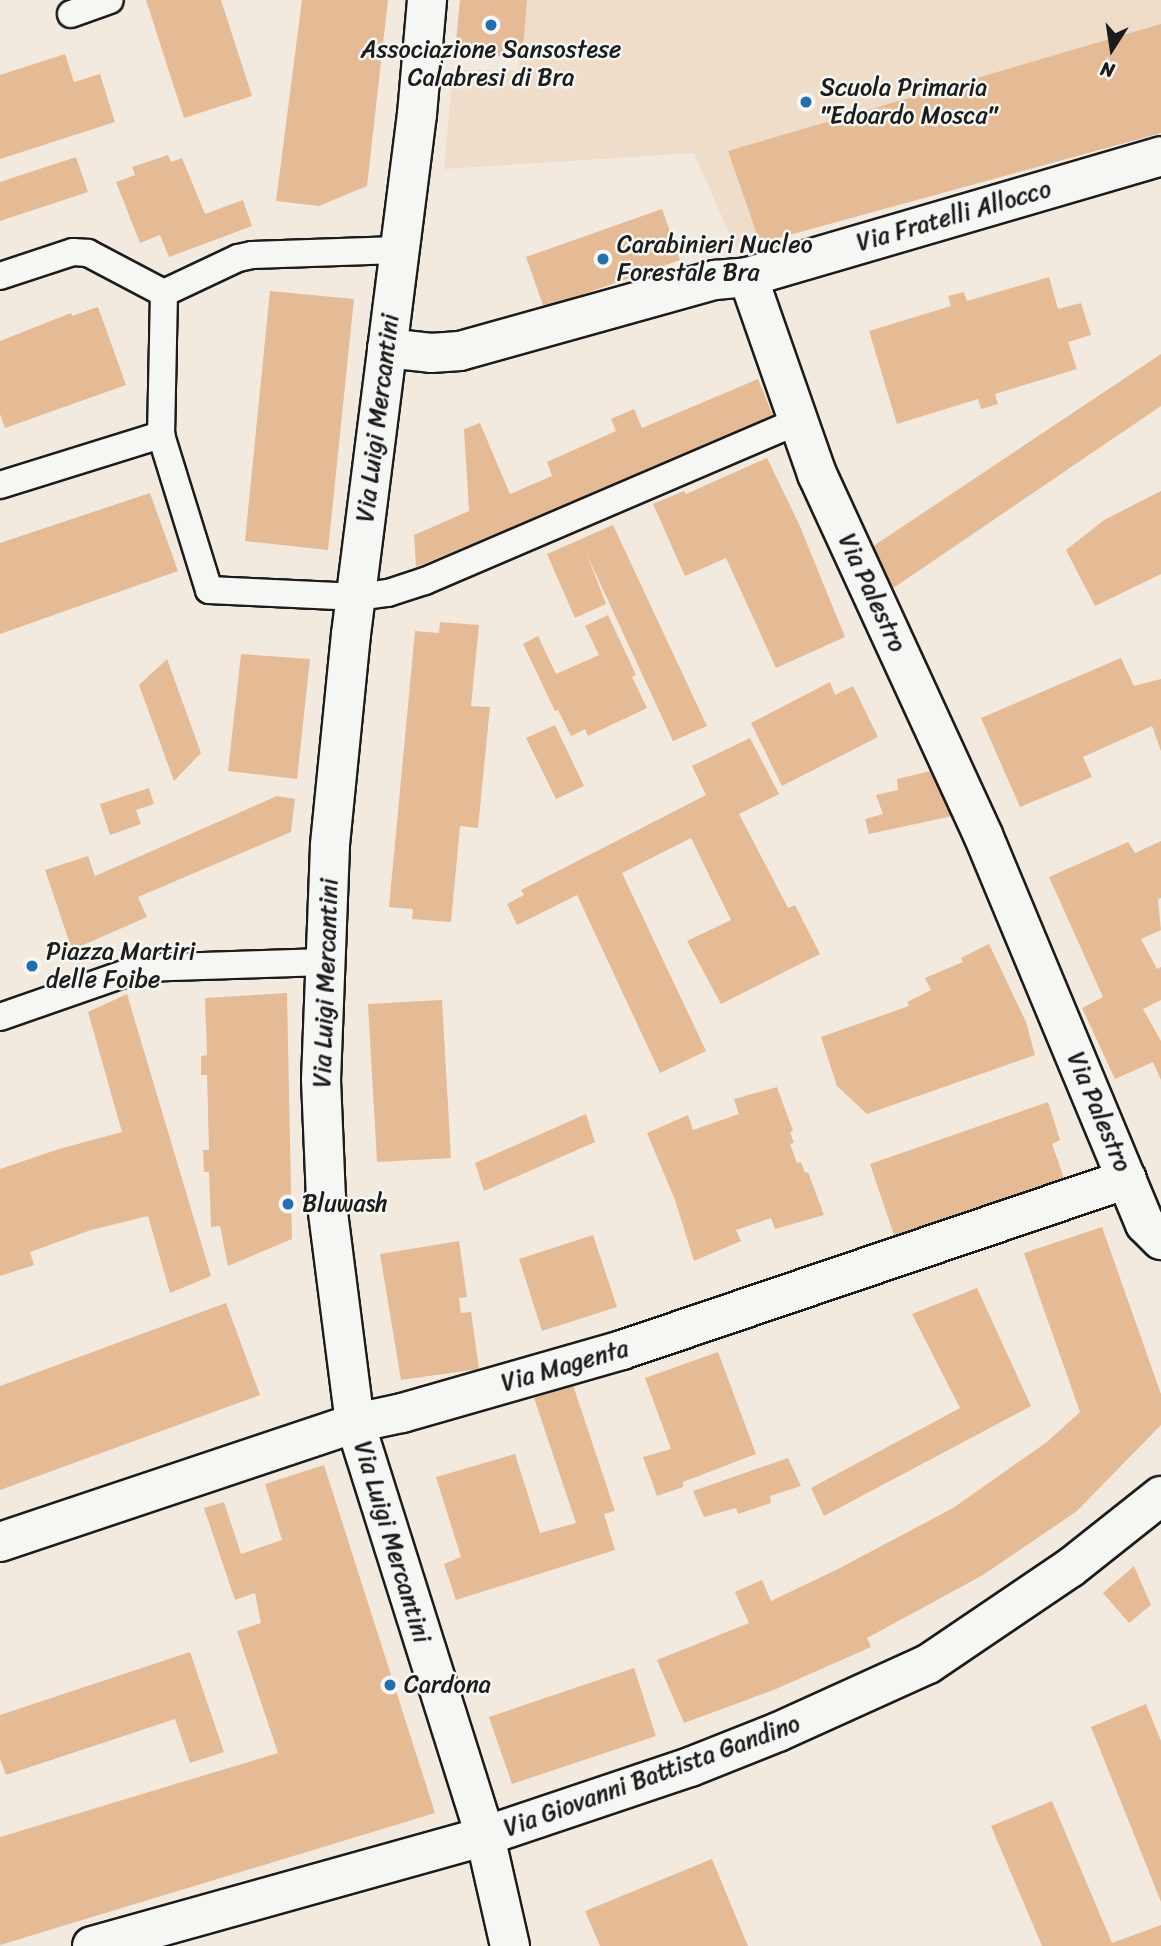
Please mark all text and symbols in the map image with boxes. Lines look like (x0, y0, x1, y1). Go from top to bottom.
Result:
north arrow (1077, 14, 1147, 84)
marker: Associazione Sansostese Calabresi di Bra (483, 17, 499, 33)
place label: Associazione Sansostese Calabresi di Bra (361, 36, 621, 92)
text: N (1098, 53, 1117, 88)
place label: Scuola Primaria "Edoardo Mosca" (820, 74, 997, 130)
marker: Scuola Primaria "Edoardo Mosca" (798, 94, 814, 110)
street label: Via Fratelli Allocco (853, 174, 1055, 258)
place label: Carabinieri Nucleo Forestale Bra (617, 231, 813, 287)
marker: Carabinieri Nucleo Forestale Bra (595, 251, 611, 267)
street label: Via Luigi Mercantini (351, 312, 405, 524)
street label: Via Palestro (832, 529, 912, 657)
street label: Via Luigi Mercantini (308, 877, 344, 1089)
place label: Piazza Martiri delle Foibe (46, 938, 195, 994)
marker: Piazza Martiri delle Foibe (24, 958, 40, 974)
street label: Via Palestro (1061, 1048, 1137, 1176)
place label: Bluwash (302, 1190, 388, 1218)
marker: Bluwash (280, 1196, 296, 1212)
street label: Via Magenta (499, 1334, 631, 1398)
street label: Via Luigi Mercantini (347, 1437, 437, 1647)
place label: Cardona (404, 1671, 491, 1699)
marker: Cardona (382, 1677, 398, 1693)
street label: Via Giovanni Battista Gandino (500, 1709, 804, 1843)

